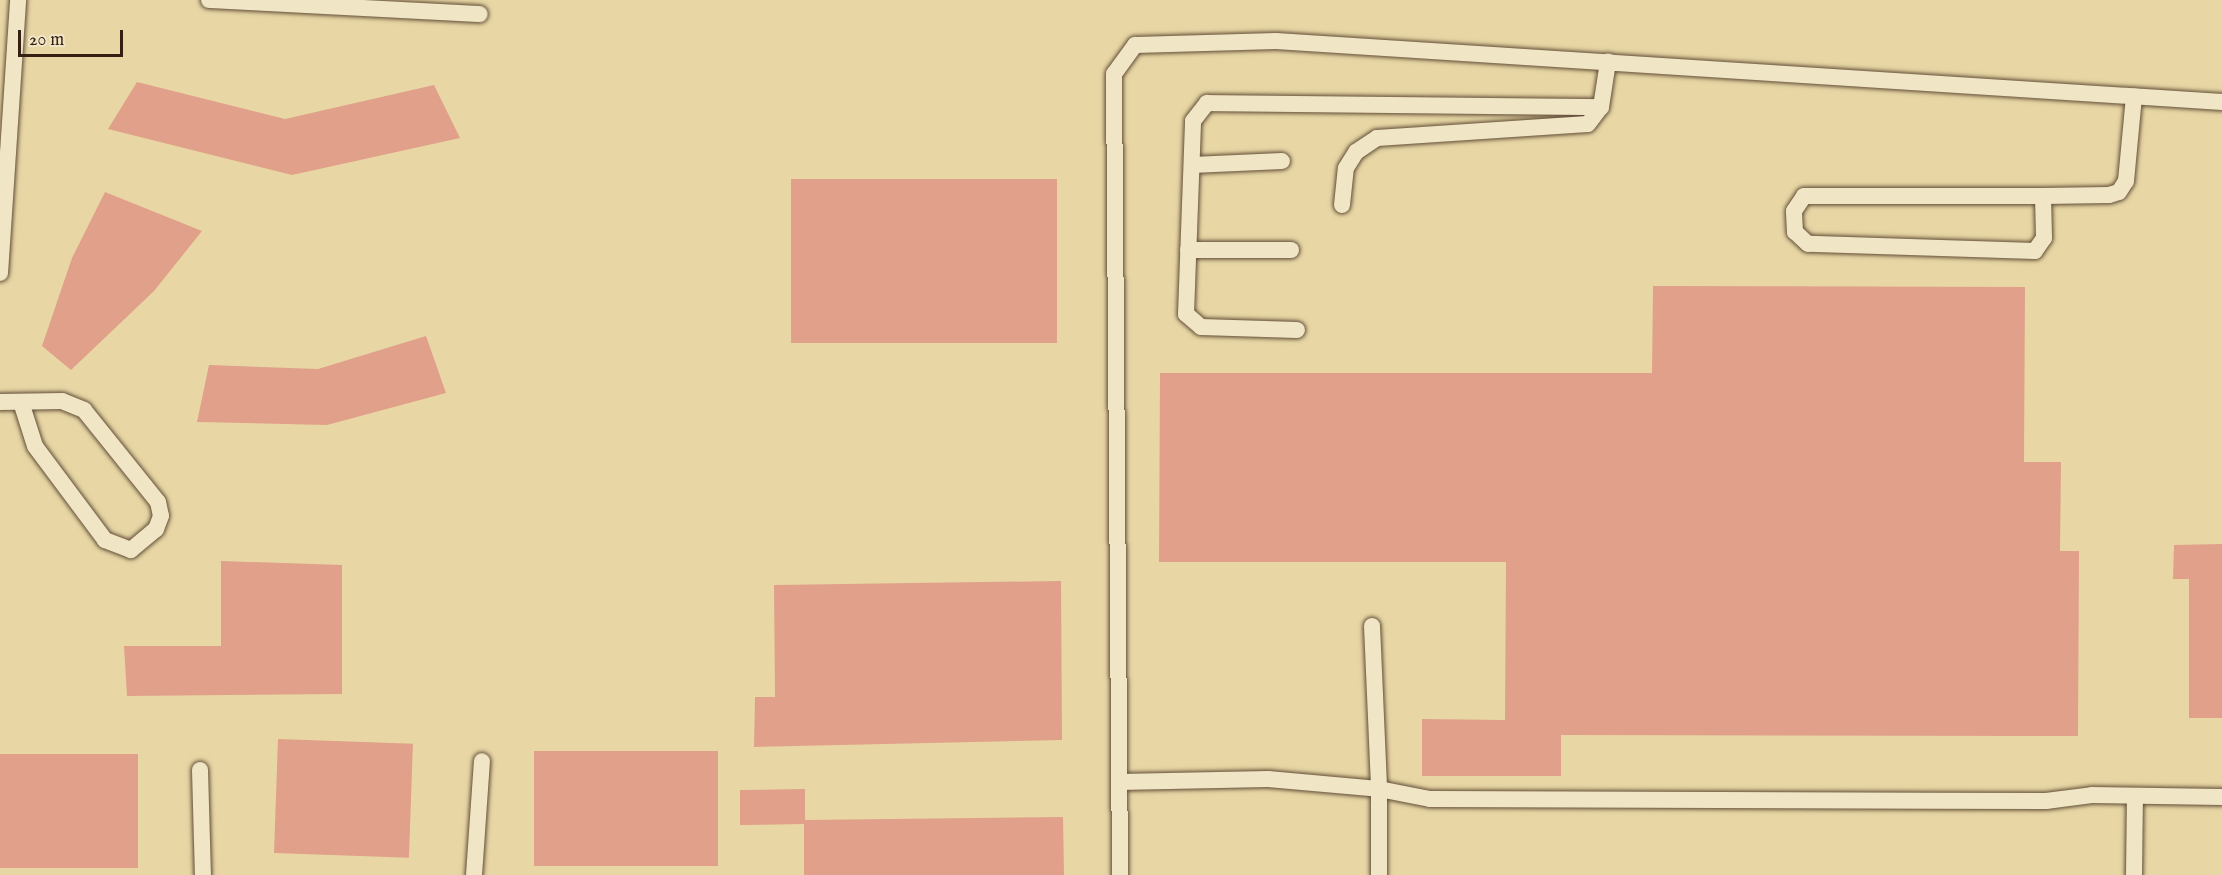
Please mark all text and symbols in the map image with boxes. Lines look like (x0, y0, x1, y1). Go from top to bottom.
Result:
scale bar (21, 18, 126, 56)
text: 20 m (29, 29, 64, 52)

